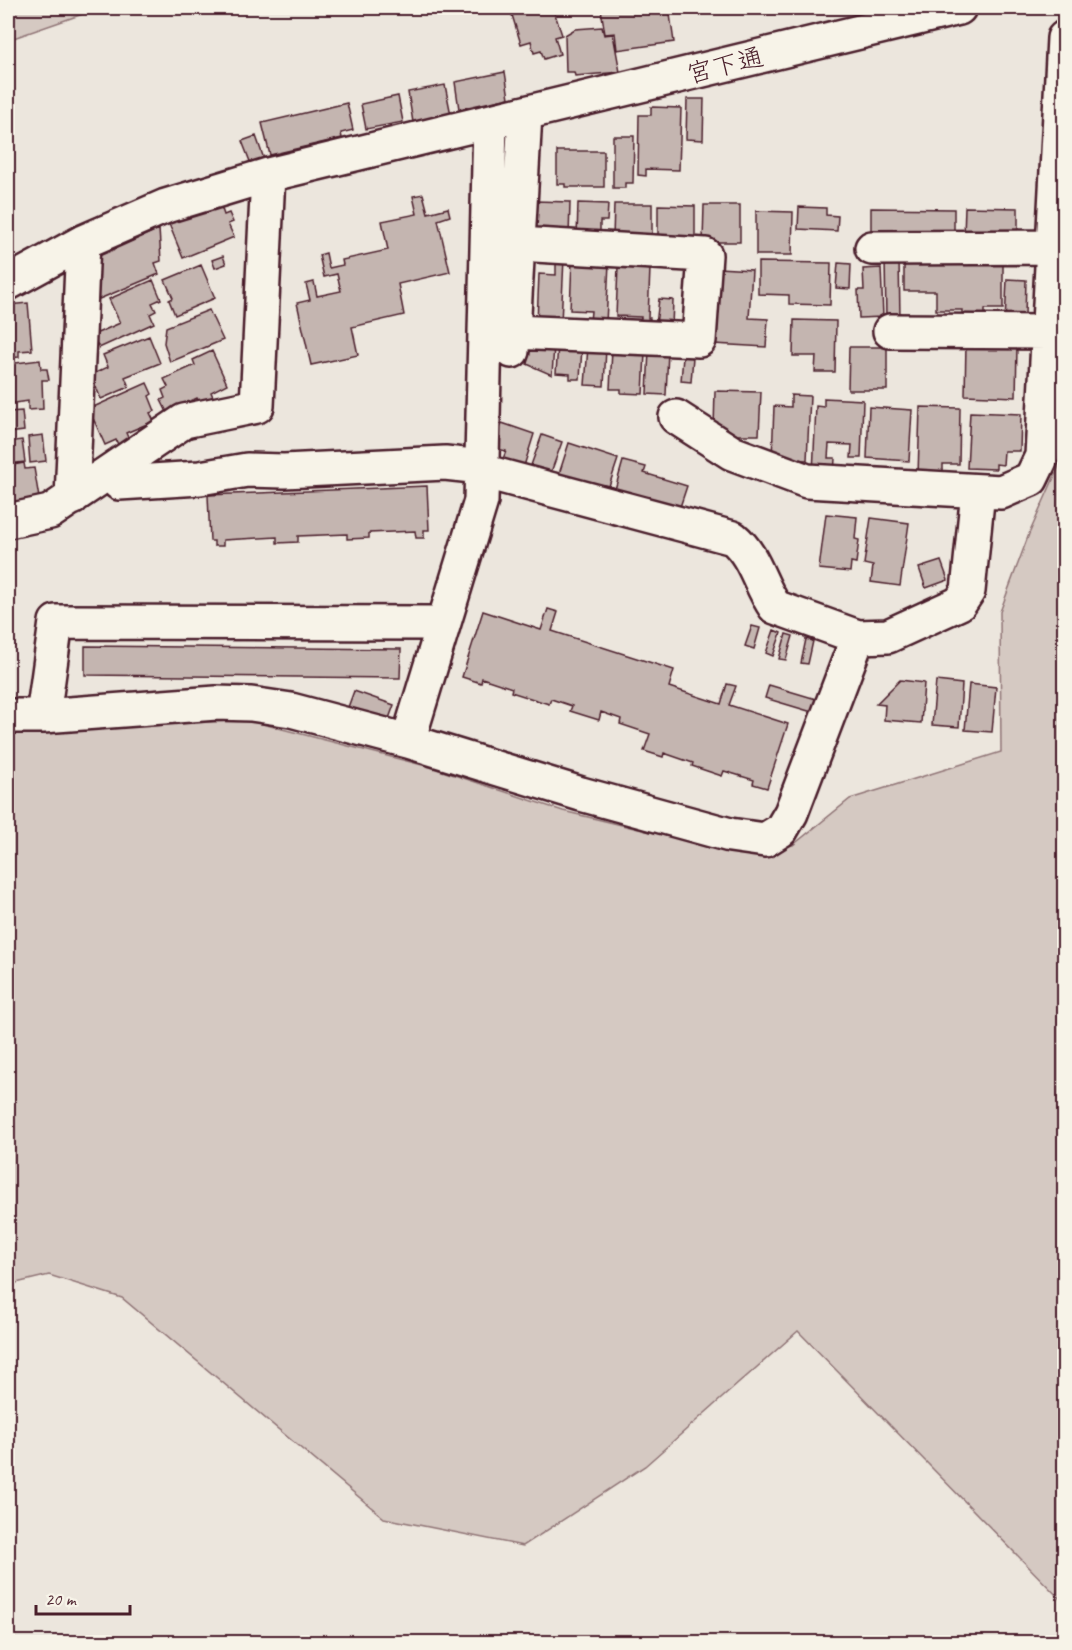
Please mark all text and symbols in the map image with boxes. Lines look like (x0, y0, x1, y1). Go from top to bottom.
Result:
street label: 宮下通 (683, 40, 767, 91)
scale bar (36, 1578, 130, 1616)
text: 20 m (45, 1588, 78, 1610)

